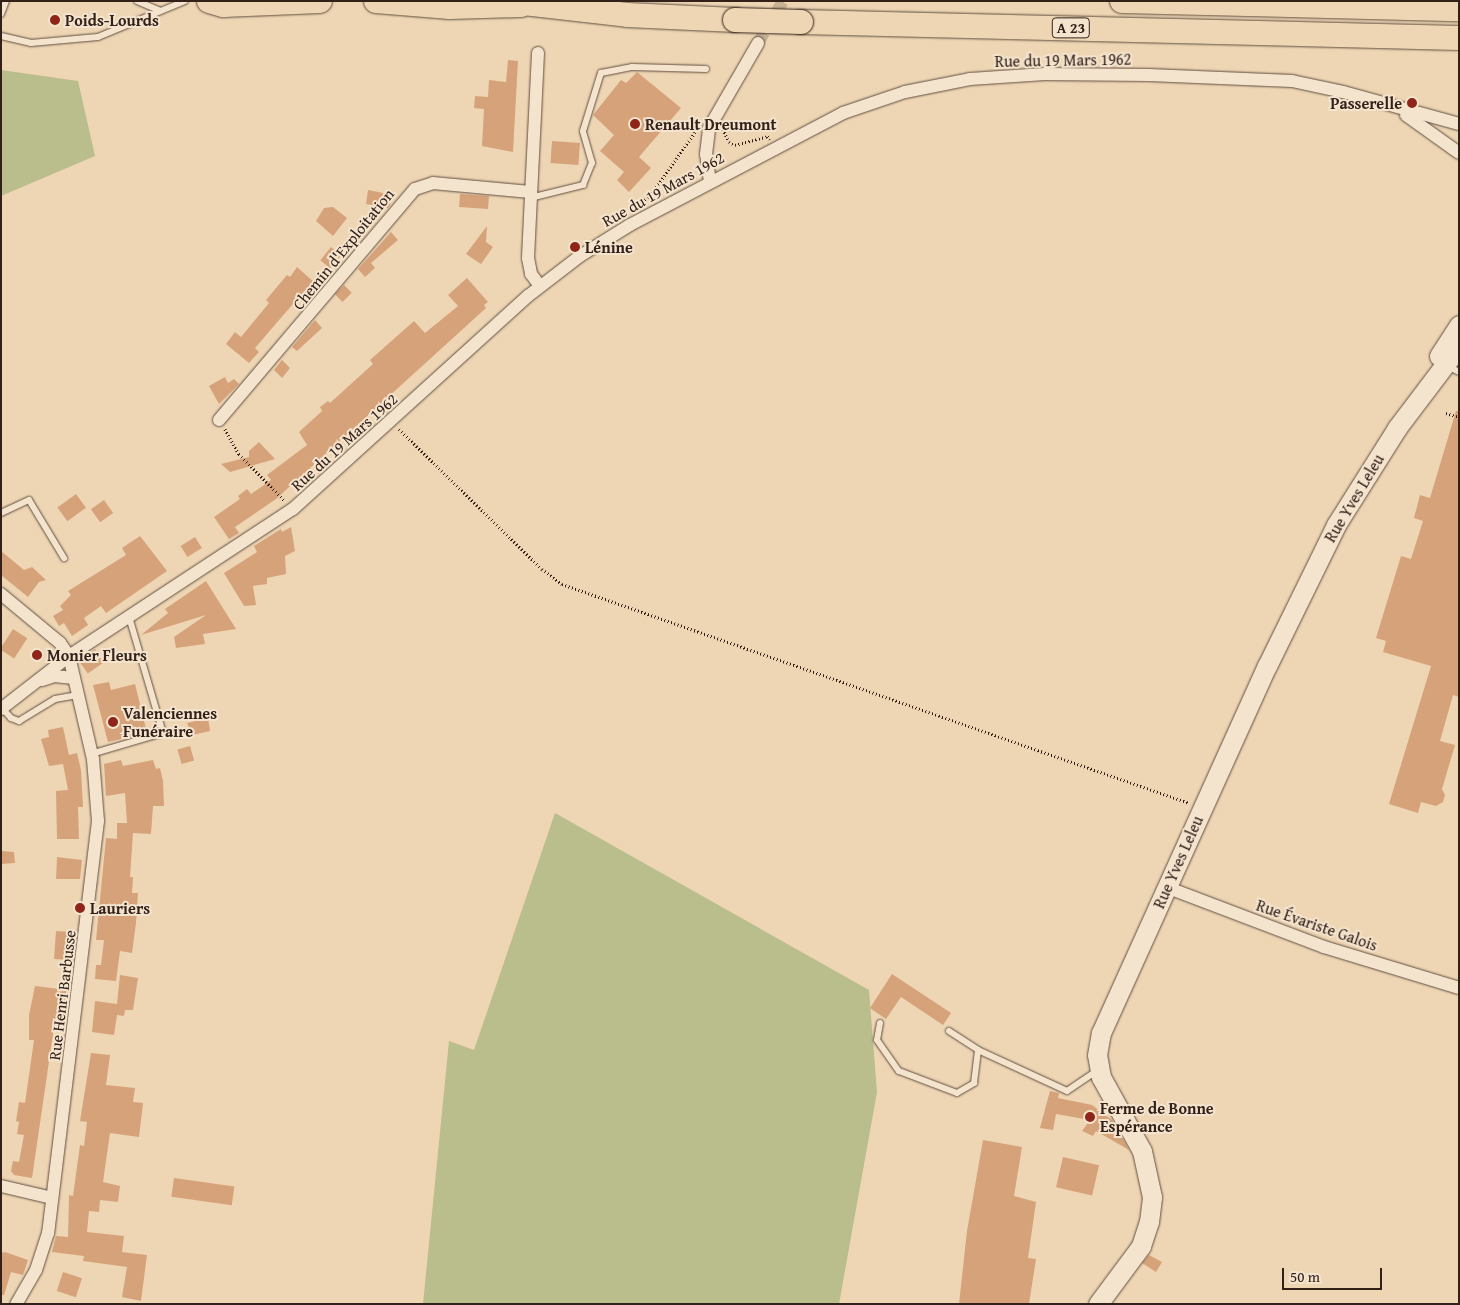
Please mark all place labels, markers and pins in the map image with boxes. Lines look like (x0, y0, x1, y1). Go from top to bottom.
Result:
place label: Poids-Lourds (65, 10, 159, 30)
marker: Poids-Lourds (49, 14, 61, 26)
place label: Passerelle (1330, 93, 1402, 113)
marker: Passerelle (1406, 97, 1418, 109)
place label: Renault Dreumont (645, 114, 776, 134)
marker: Renault Dreumont (629, 118, 641, 130)
place label: Lénine (585, 237, 633, 257)
marker: Lénine (569, 241, 581, 253)
place label: Monier Fleurs (47, 645, 147, 665)
marker: Monier Fleurs (31, 649, 43, 661)
place label: Valenciennes Funéraire (123, 703, 217, 741)
marker: Valenciennes Funéraire (107, 716, 119, 728)
place label: Lauriers (90, 898, 150, 918)
marker: Lauriers (74, 902, 86, 914)
place label: Ferme de Bonne Espérance (1100, 1098, 1214, 1136)
marker: Ferme de Bonne Espérance (1084, 1111, 1096, 1123)

